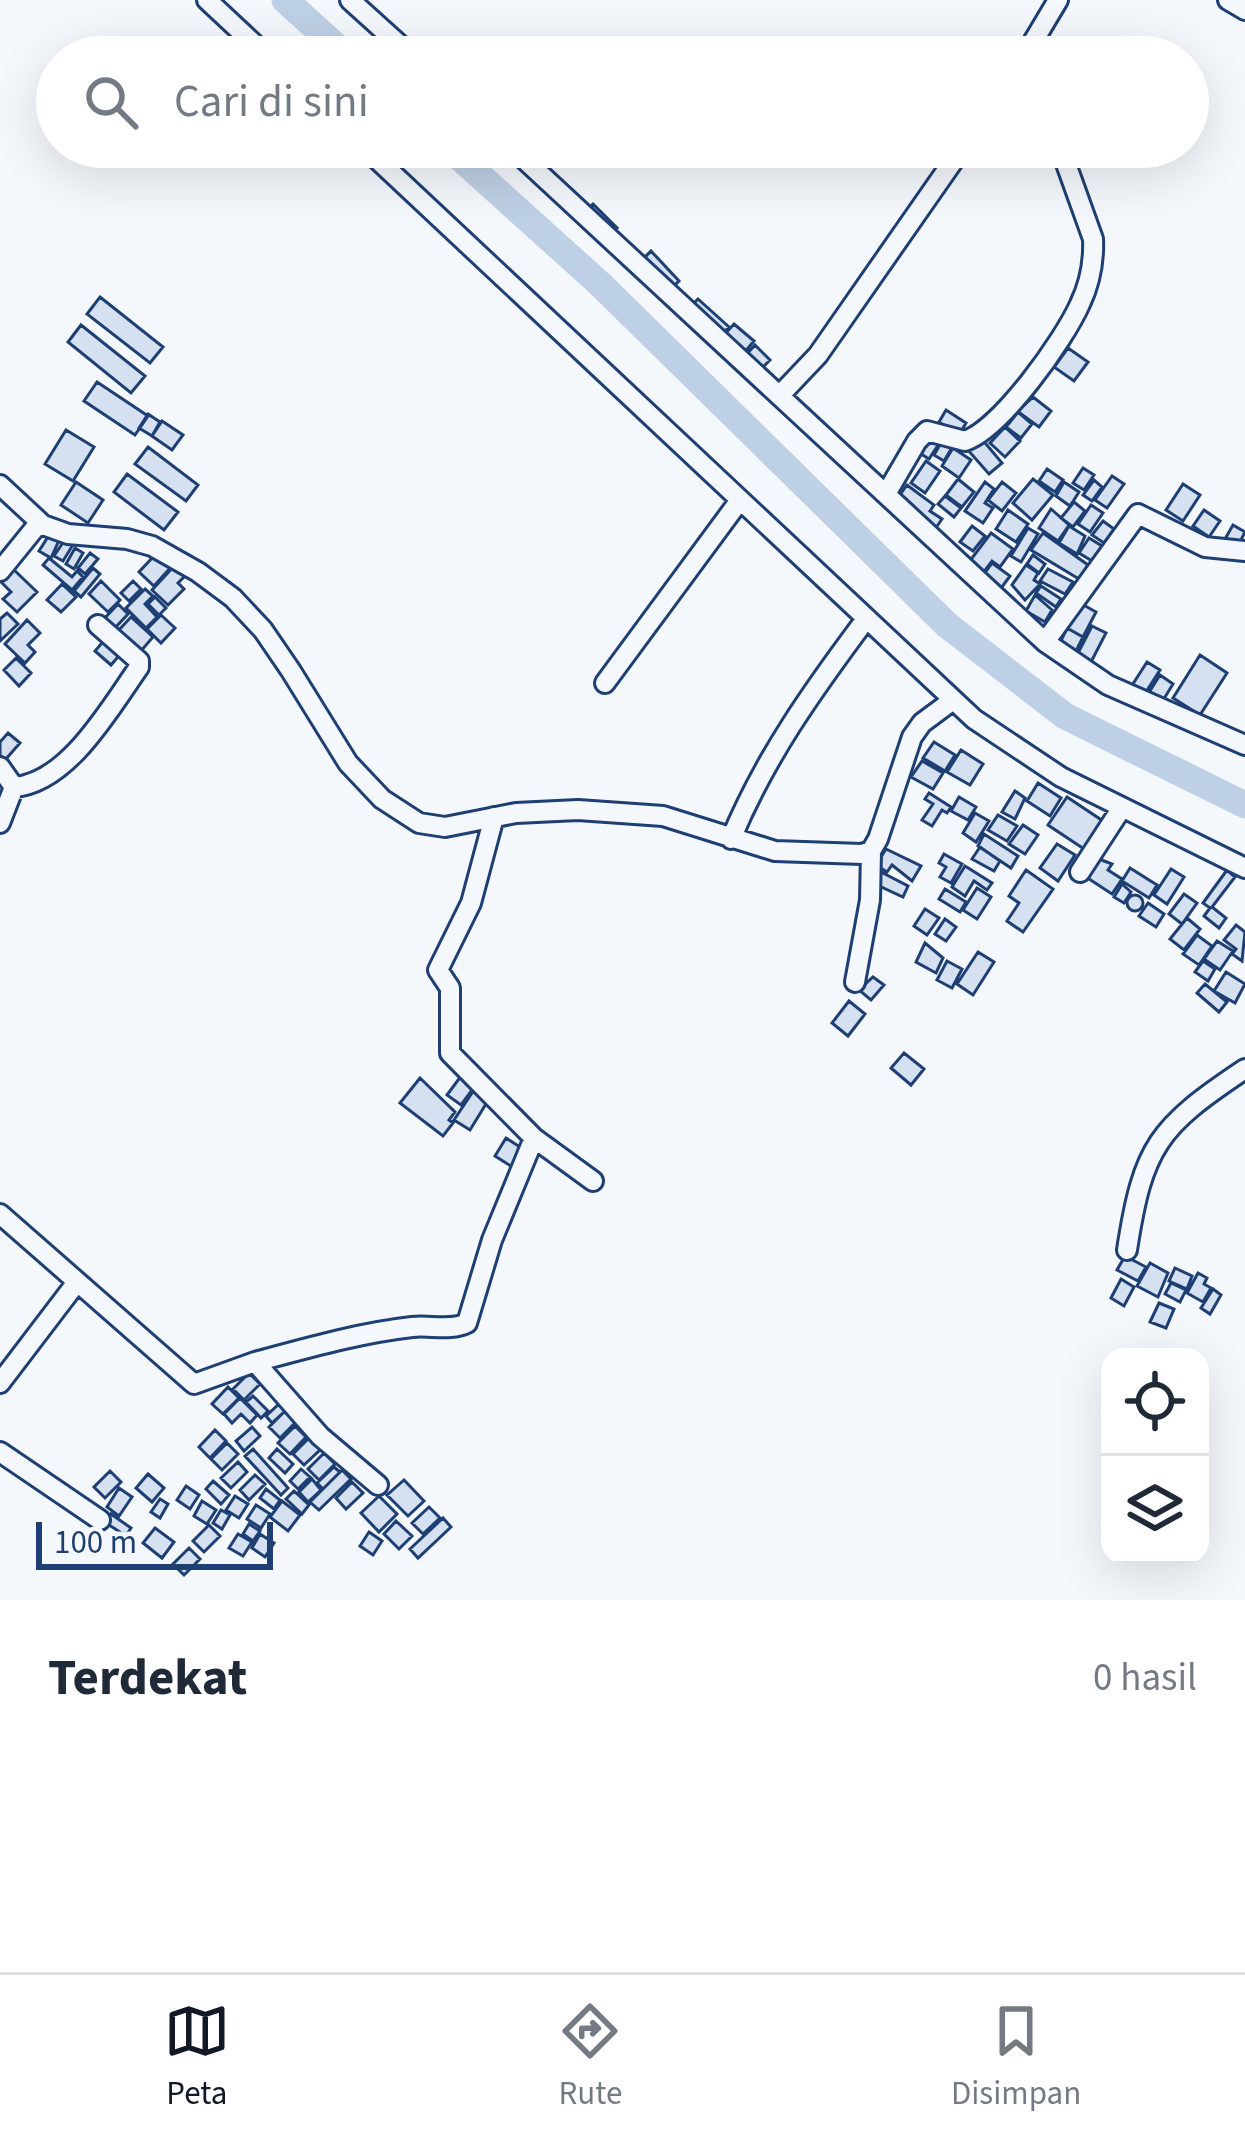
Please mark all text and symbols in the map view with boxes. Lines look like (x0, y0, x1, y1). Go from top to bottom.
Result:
search box (36, 36, 1209, 168)
icon: search (78, 69, 144, 135)
text: Cari di sini (174, 70, 369, 134)
map controls (1101, 1348, 1209, 1564)
button: locate (1101, 1348, 1209, 1456)
button: layers (1101, 1456, 1209, 1564)
scale bar (36, 1516, 273, 1569)
text: 100 m (54, 1519, 137, 1566)
text: Terdekat (48, 1642, 247, 1714)
text: 0 hasil (1093, 1650, 1197, 1706)
tab: Peta (164, 1998, 230, 2117)
tab: Rute (557, 1998, 623, 2117)
tab: Disimpan (951, 1998, 1081, 2117)

